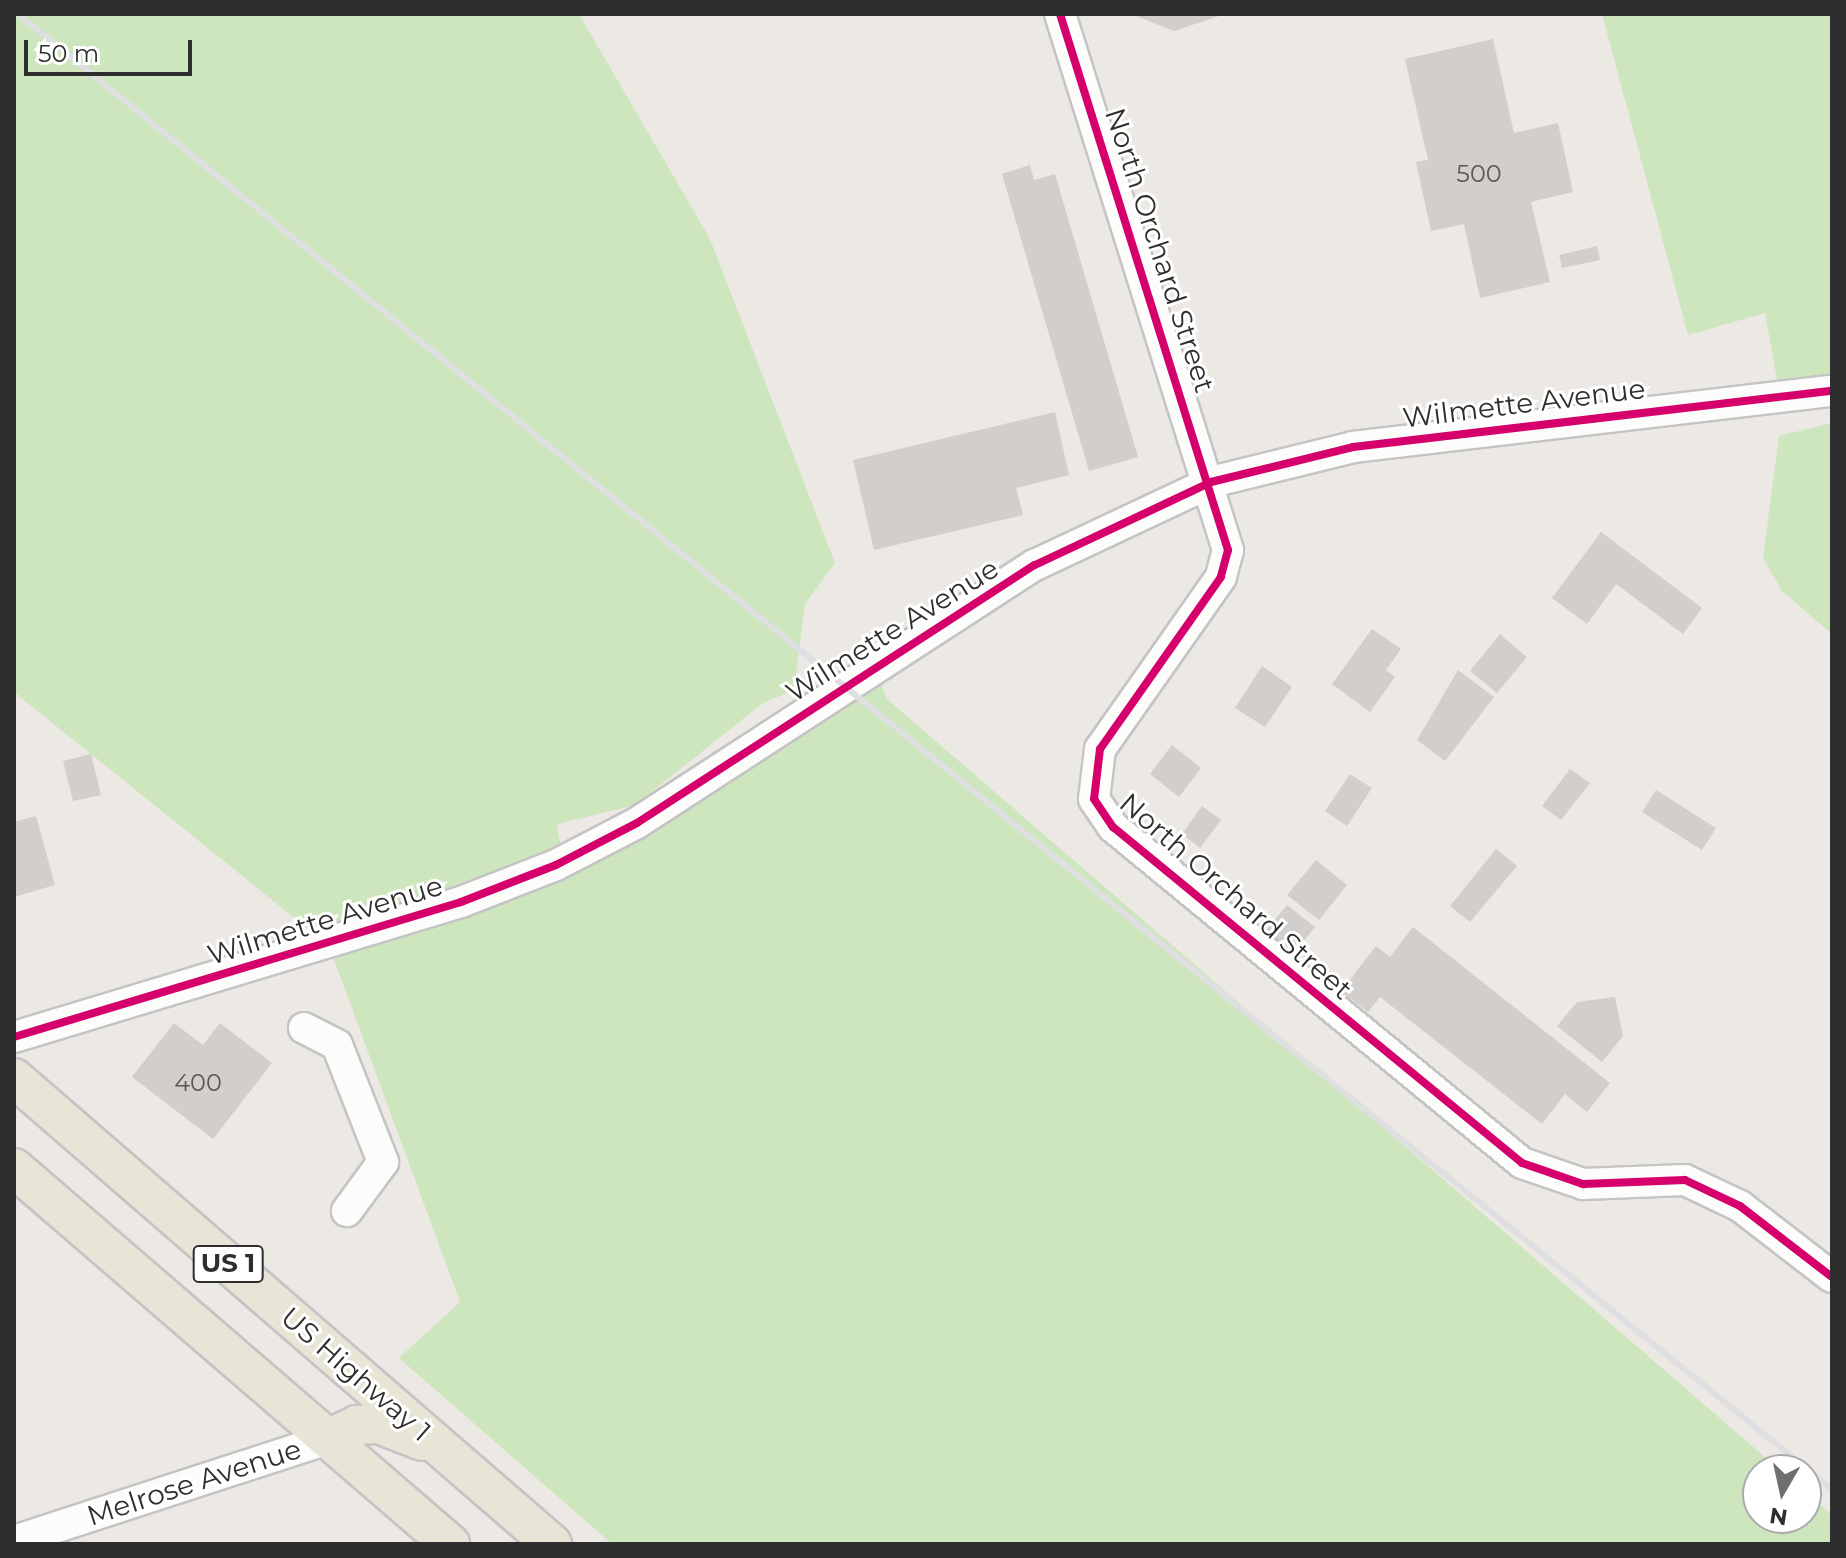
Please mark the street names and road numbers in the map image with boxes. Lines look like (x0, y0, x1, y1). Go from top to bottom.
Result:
street label: North Orchard Street (1098, 104, 1222, 396)
street label: Wilmette Avenue (1401, 371, 1647, 435)
street label: Wilmette Avenue (780, 551, 1004, 709)
street label: North Orchard Street (1113, 786, 1359, 1006)
street label: Wilmette Avenue (203, 868, 447, 972)
road number: US 1 (192, 1242, 264, 1286)
street label: US Highway 1 (274, 1300, 438, 1448)
street label: Melrose Avenue (83, 1432, 305, 1532)

